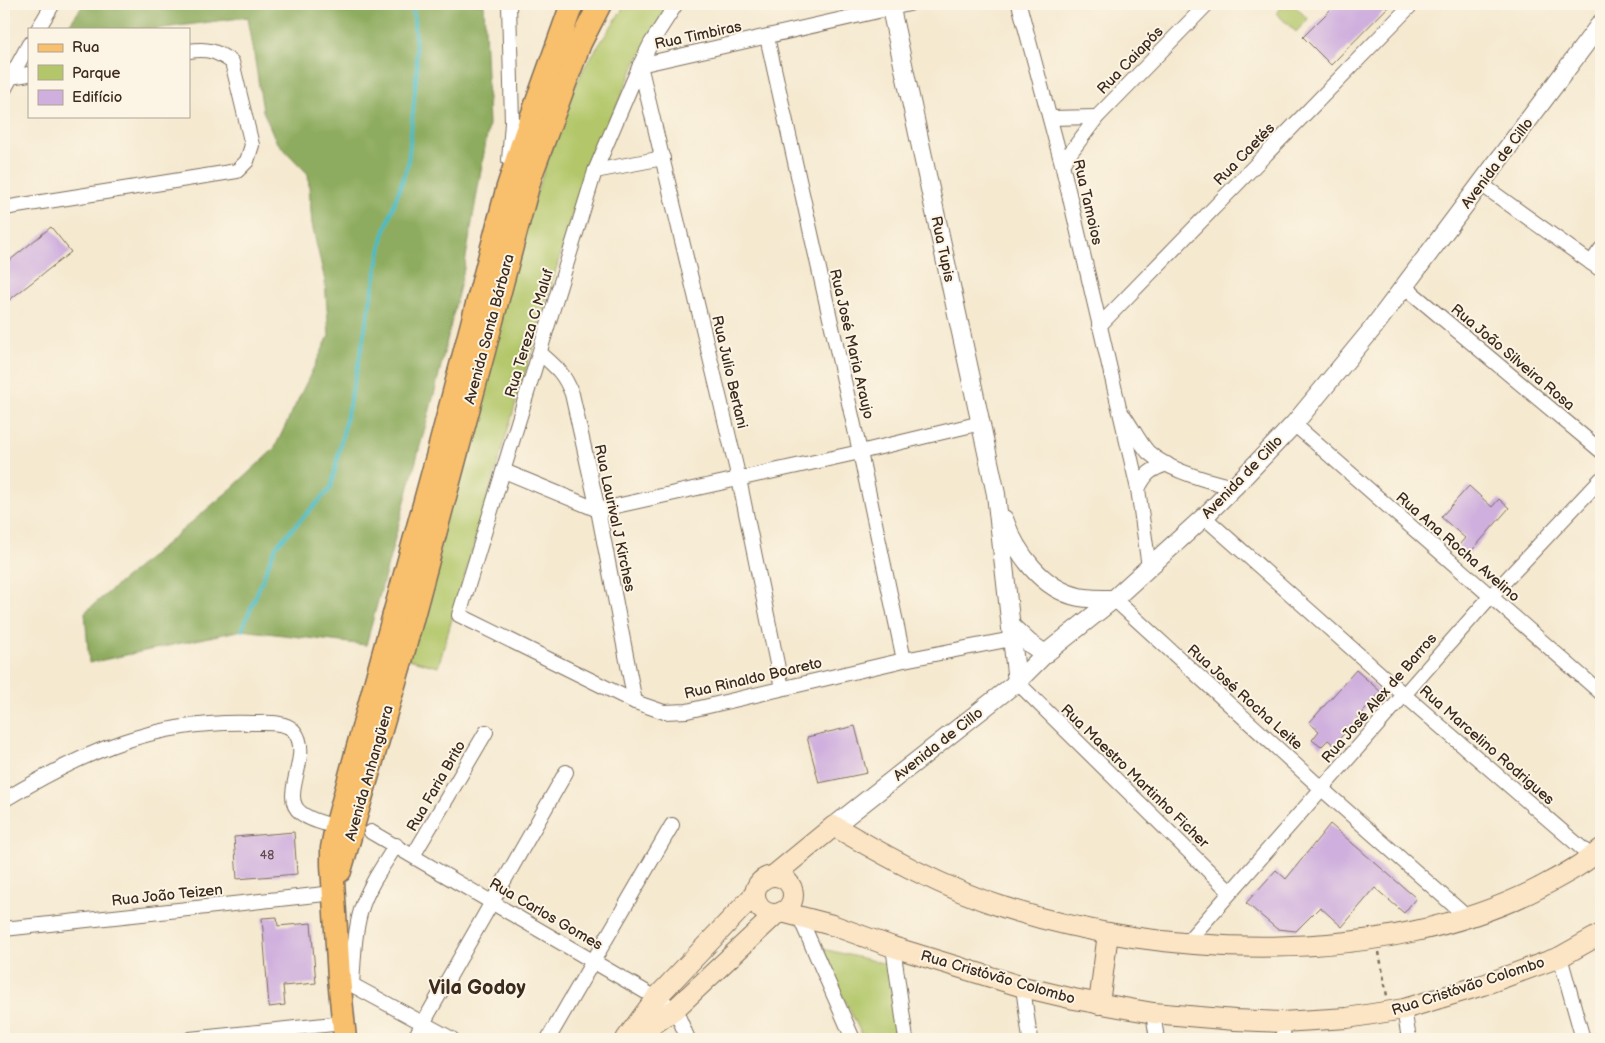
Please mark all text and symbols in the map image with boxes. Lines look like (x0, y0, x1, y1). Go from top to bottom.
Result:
street label: Rua Timbiras (653, 17, 744, 54)
street label: Rua Caiapós (1093, 22, 1168, 98)
legend (28, 28, 190, 118)
text: Rua (72, 38, 100, 57)
text: Parque (72, 64, 121, 83)
text: Edifício (72, 88, 122, 107)
street label: Avenida de Cillo (1457, 114, 1538, 212)
street label: Rua Caetés (1210, 118, 1279, 190)
street label: Rua Tamoios (1068, 157, 1107, 247)
street label: Rua Tupis (926, 214, 959, 284)
street label: Avenida Santa Bárbara (460, 252, 519, 406)
street label: Rua Tereza C Maluf (501, 266, 558, 400)
street label: Rua José Maria Araujo (825, 267, 878, 421)
street label: Rua João Silveira Rosa (1447, 300, 1578, 415)
street label: Rua Julio Bertani (707, 314, 752, 431)
street label: Avenida de Cillo (1198, 432, 1287, 523)
street label: Rua Laurival J Kirches (590, 443, 640, 594)
street label: Rua Ana Rocha Avelino (1392, 488, 1524, 606)
street label: Rua José Alex de Barros (1318, 629, 1441, 767)
street label: Rua José Rocha Leite (1183, 640, 1306, 754)
street label: Rua Rinaldo Boareto (682, 653, 824, 704)
street label: Rua Marcelino Rodrigues (1415, 681, 1559, 810)
street label: Rua Maestro Martinho Ficher (1056, 700, 1213, 853)
street label: Avenida Anhangüera (341, 703, 398, 843)
street label: Avenida de Cillo (890, 703, 987, 785)
street label: Rua Faria Brito (403, 737, 470, 835)
house number: 48 (260, 848, 274, 863)
street label: Rua Carlos Gomes (486, 874, 606, 955)
street label: Rua João Teizen (111, 880, 224, 911)
street label: Rua Cristóvão Colombo (918, 946, 1077, 1009)
street label: Rua Cristóvão Colombo (1389, 953, 1547, 1020)
district label: Vila Godoy (428, 976, 526, 1000)

